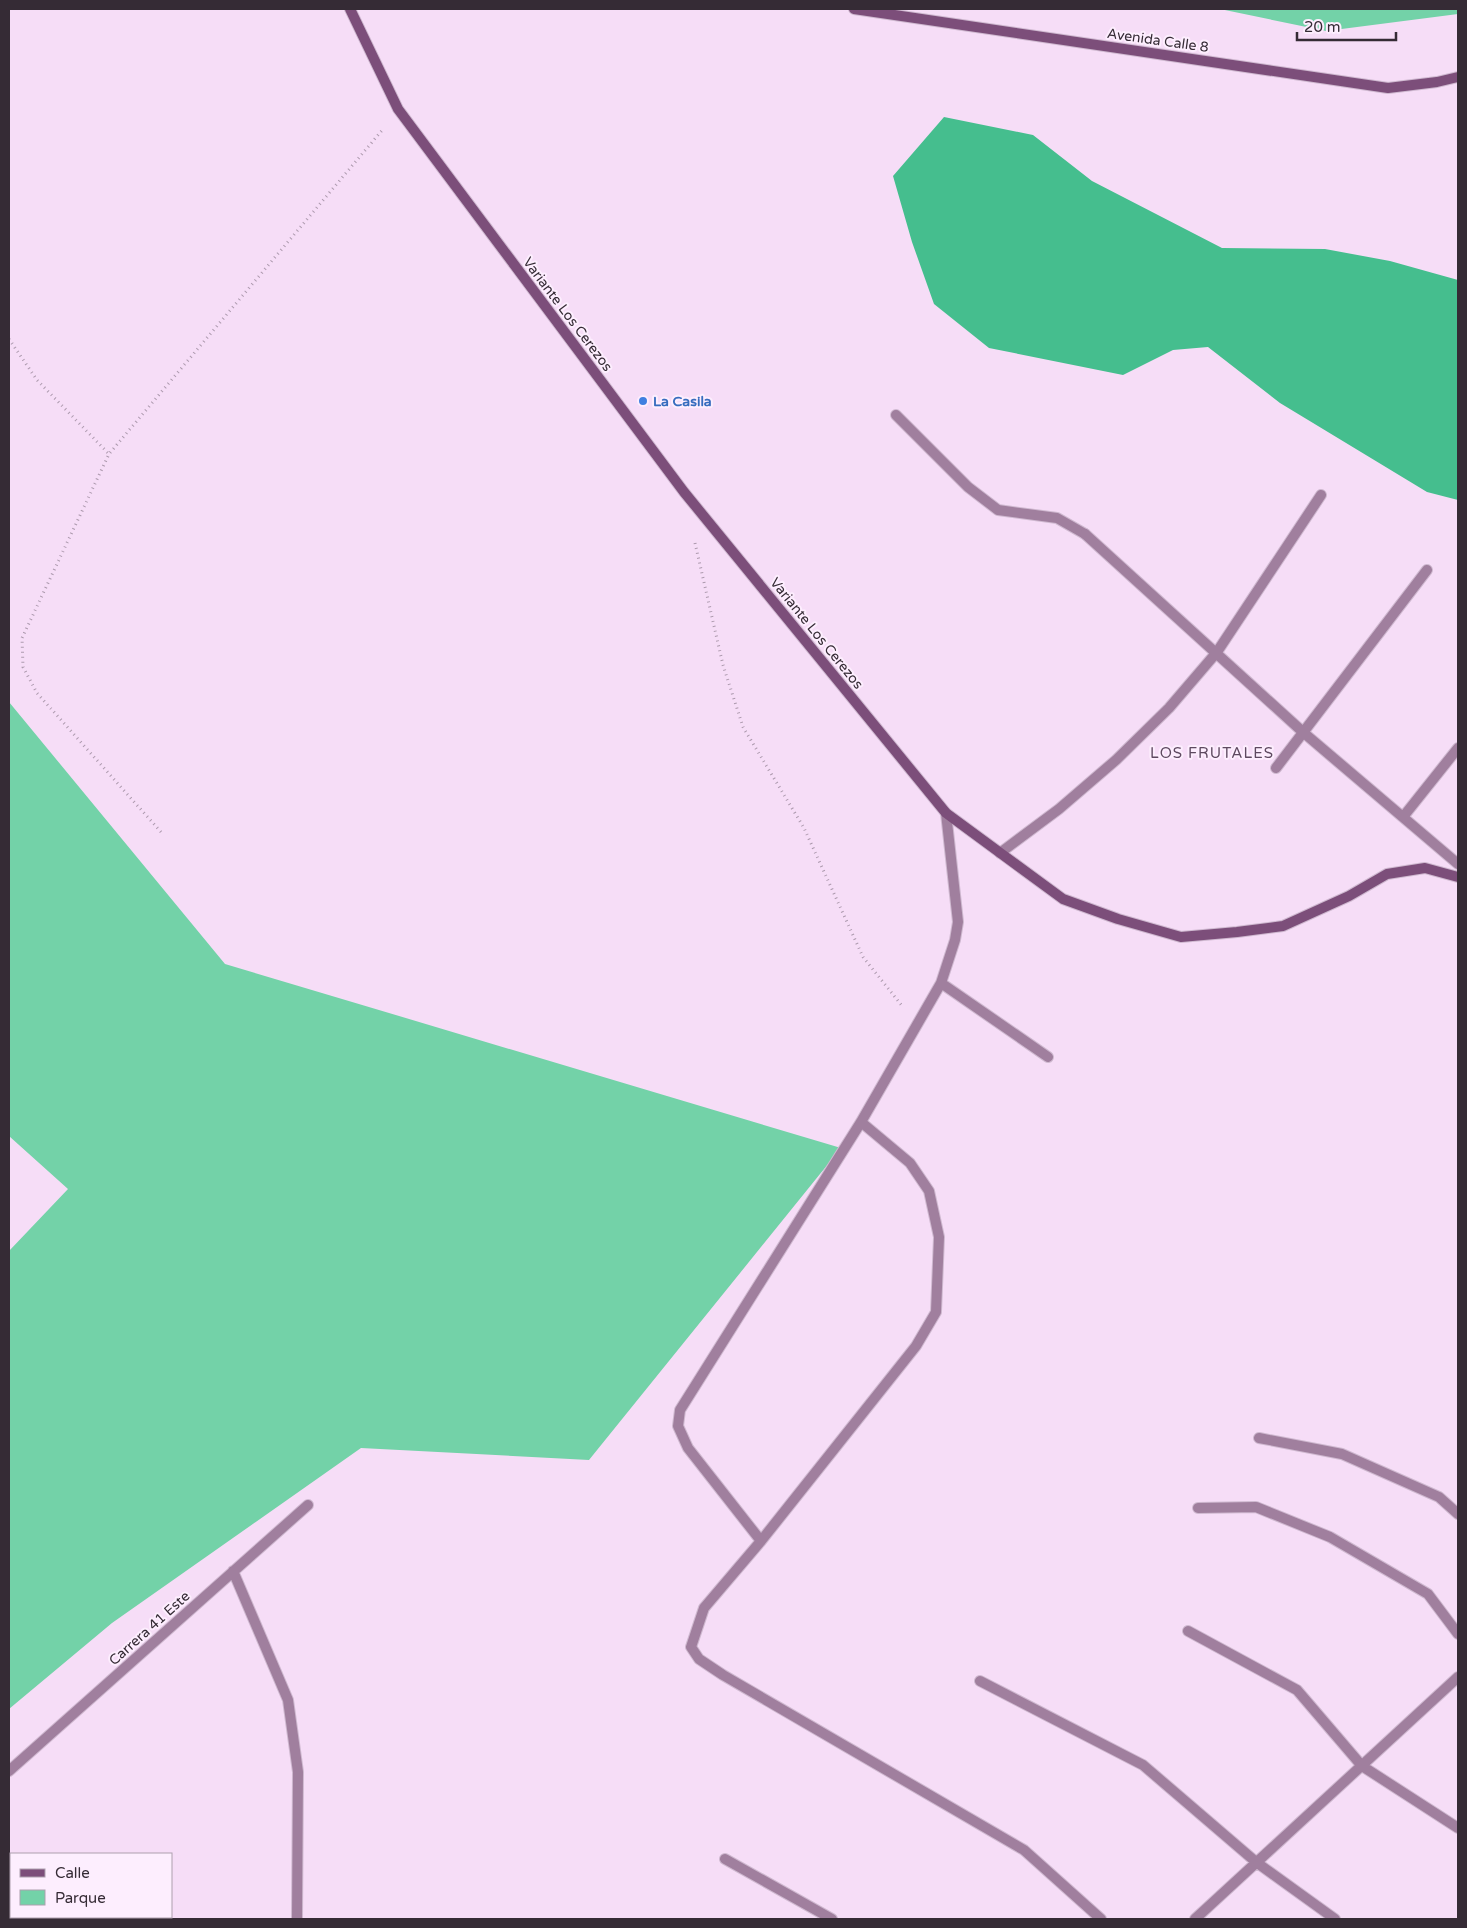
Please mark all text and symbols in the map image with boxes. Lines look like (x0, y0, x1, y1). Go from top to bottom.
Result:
scale bar (1297, 10, 1396, 42)
text: 20 m (1304, 18, 1341, 36)
street label: Avenida Calle 8 (1106, 25, 1210, 56)
street label: Variante Los Cerezos (519, 254, 616, 375)
place label: La Casila (653, 393, 712, 410)
marker: La Casila (637, 395, 649, 407)
street label: Variante Los Cerezos (766, 574, 867, 693)
district label: LOS FRUTALES (1150, 744, 1274, 762)
street label: Carrera 41 Este (105, 1588, 193, 1669)
legend (10, 1853, 172, 1918)
text: Calle (55, 1864, 90, 1882)
text: Parque (55, 1889, 106, 1907)

